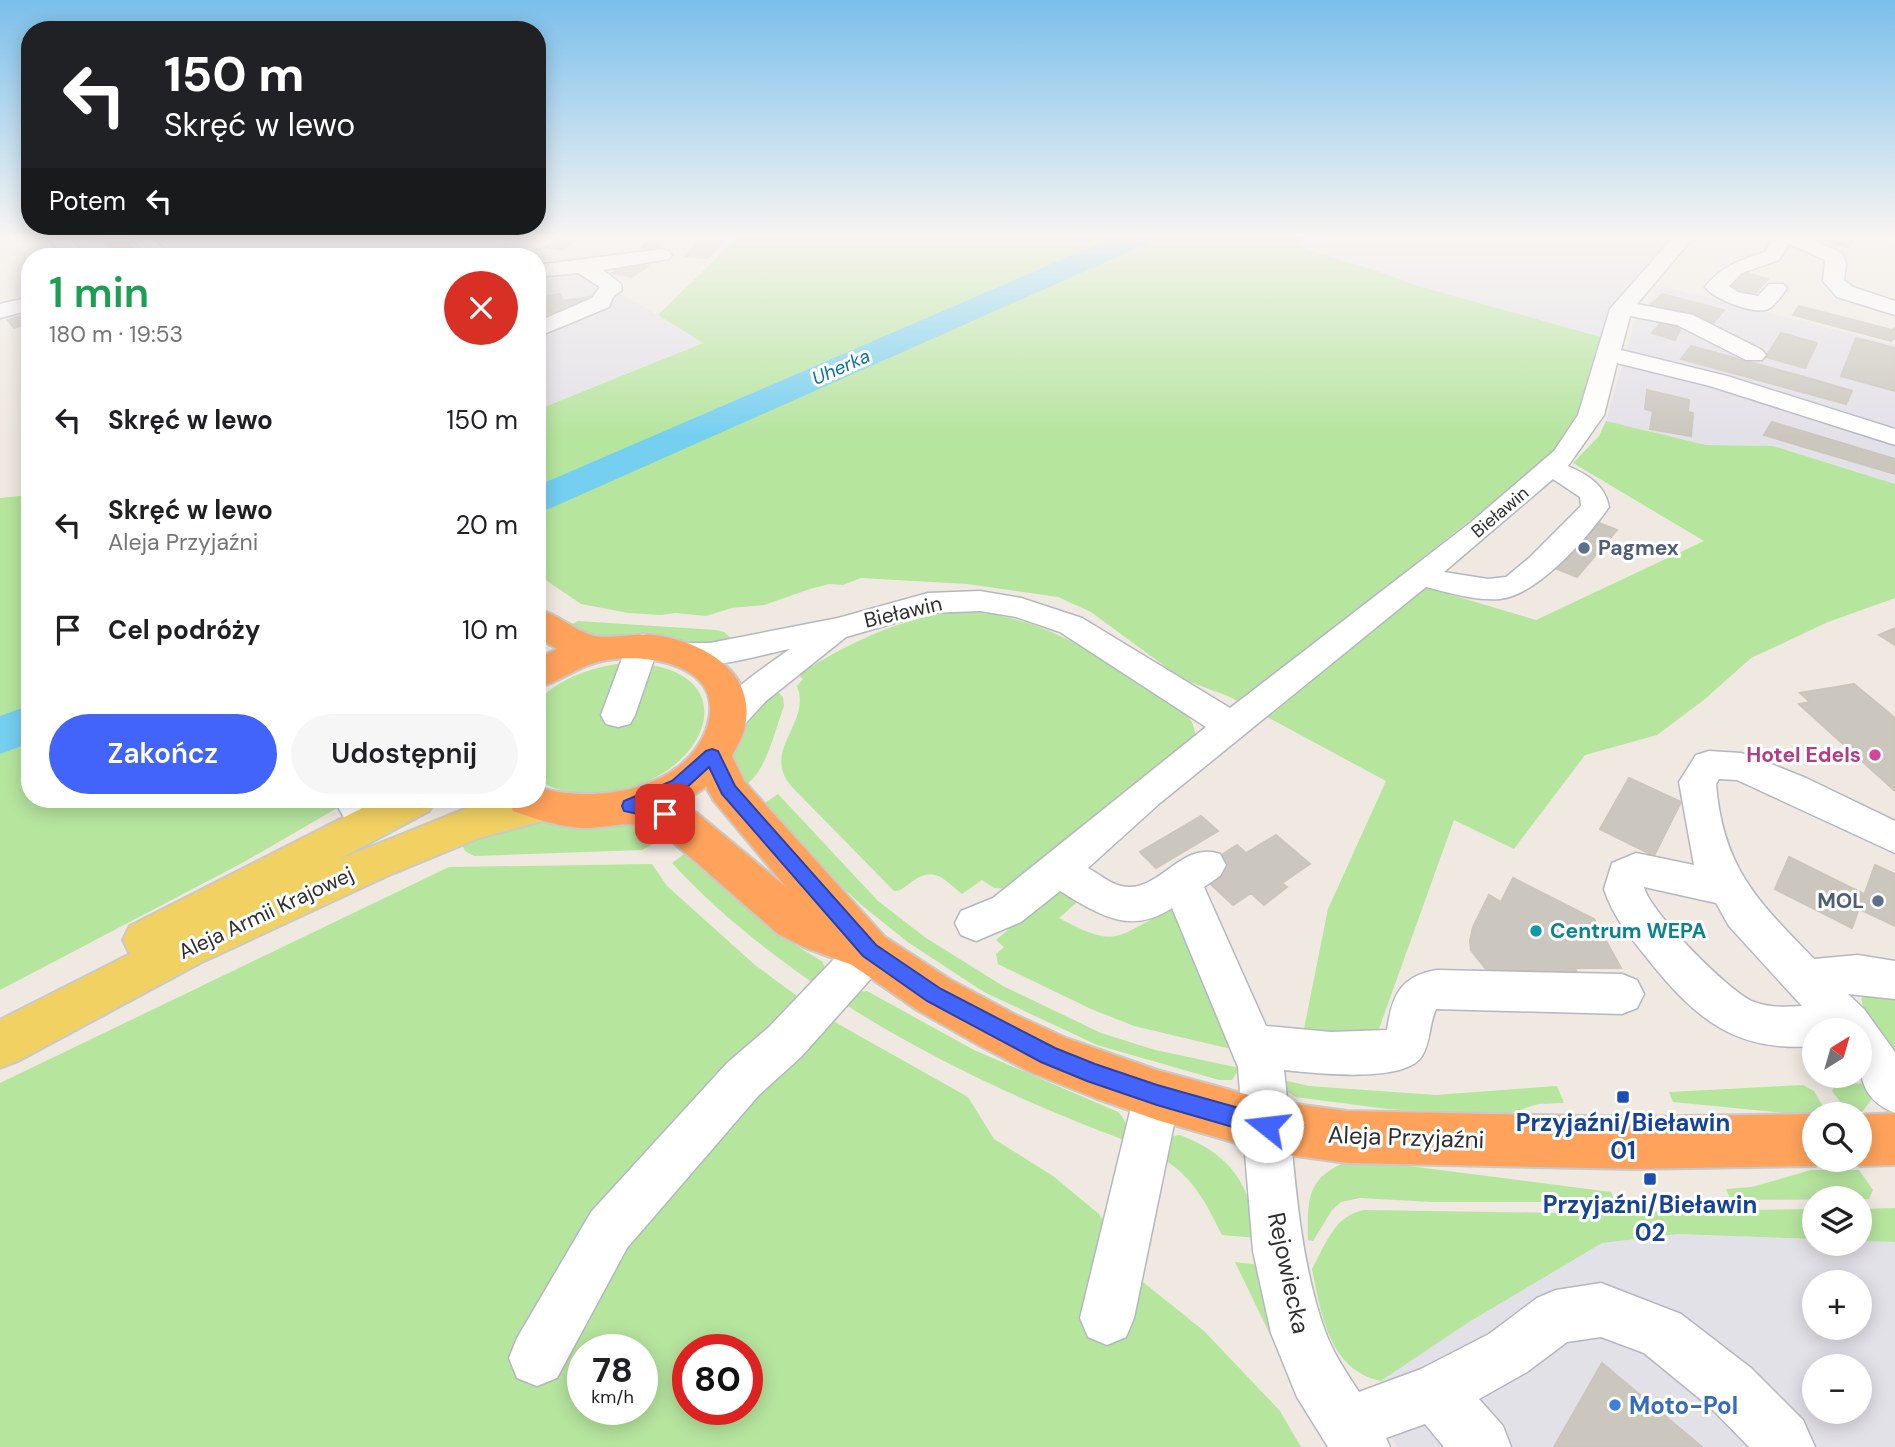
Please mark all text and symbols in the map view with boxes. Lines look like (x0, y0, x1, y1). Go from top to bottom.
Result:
text: 150 m (164, 42, 304, 106)
icon: left (49, 49, 140, 140)
text: Skręć w lewo (164, 104, 355, 146)
icon: left (140, 182, 178, 220)
text: Potem (49, 184, 126, 218)
text: 1 min (49, 265, 149, 320)
button: close (444, 271, 518, 345)
text: 180 m · 19:53 (49, 319, 183, 349)
water label: Uherka (808, 343, 874, 391)
icon: left (49, 401, 87, 439)
text: Skręć w lewo (108, 403, 273, 437)
text: 150 m (446, 403, 518, 437)
street label: Bieławin (1466, 481, 1534, 543)
text: Skręć w lewo (108, 493, 273, 527)
icon: left (49, 506, 87, 544)
text: 20 m (455, 508, 518, 542)
text: Aleja Przyjaźni (108, 527, 258, 557)
place label: Pagmex (1598, 534, 1679, 562)
marker: Pagmex (1576, 540, 1592, 556)
street label: Bieławin (861, 589, 945, 635)
icon: arrive (49, 611, 87, 649)
text: Cel podróży (108, 613, 261, 647)
text: 10 m (462, 613, 518, 647)
button: Zakończ (49, 714, 277, 794)
button: Udostępnij (291, 714, 518, 794)
place label: Hotel Edels (1746, 741, 1861, 769)
marker: Hotel Edels (1867, 747, 1883, 763)
pin (635, 784, 695, 844)
icon: arrive (646, 795, 684, 833)
street label: Aleja Armii Krajowej (174, 860, 358, 966)
place label: MOL (1817, 887, 1864, 915)
marker: MOL (1870, 893, 1886, 909)
place label: Centrum WEPA (1550, 917, 1706, 945)
marker: Centrum WEPA (1528, 923, 1544, 939)
north arrow (1802, 1018, 1872, 1088)
map controls (1802, 1018, 1872, 1424)
position arrow (1230, 1089, 1304, 1163)
marker: Przyjaźni/Bieławin 01 (1615, 1089, 1631, 1105)
button: search (1802, 1102, 1872, 1172)
place label: Przyjaźni/Bieławin 01 (1516, 1107, 1730, 1166)
street label: Aleja Przyjaźni (1327, 1119, 1485, 1155)
marker: Przyjaźni/Bieławin 02 (1642, 1171, 1658, 1187)
button: layers (1802, 1186, 1872, 1256)
place label: Przyjaźni/Bieławin 02 (1543, 1189, 1757, 1248)
street label: Rejowiecka (1261, 1209, 1317, 1337)
button: + (1802, 1270, 1872, 1340)
speed limit sign: 80 (672, 1334, 763, 1425)
text: 78 (592, 1347, 633, 1393)
button: − (1802, 1354, 1872, 1424)
text: km/h (591, 1385, 634, 1409)
place label: Moto-Pol (1629, 1390, 1738, 1421)
marker: Moto-Pol (1607, 1397, 1623, 1413)

